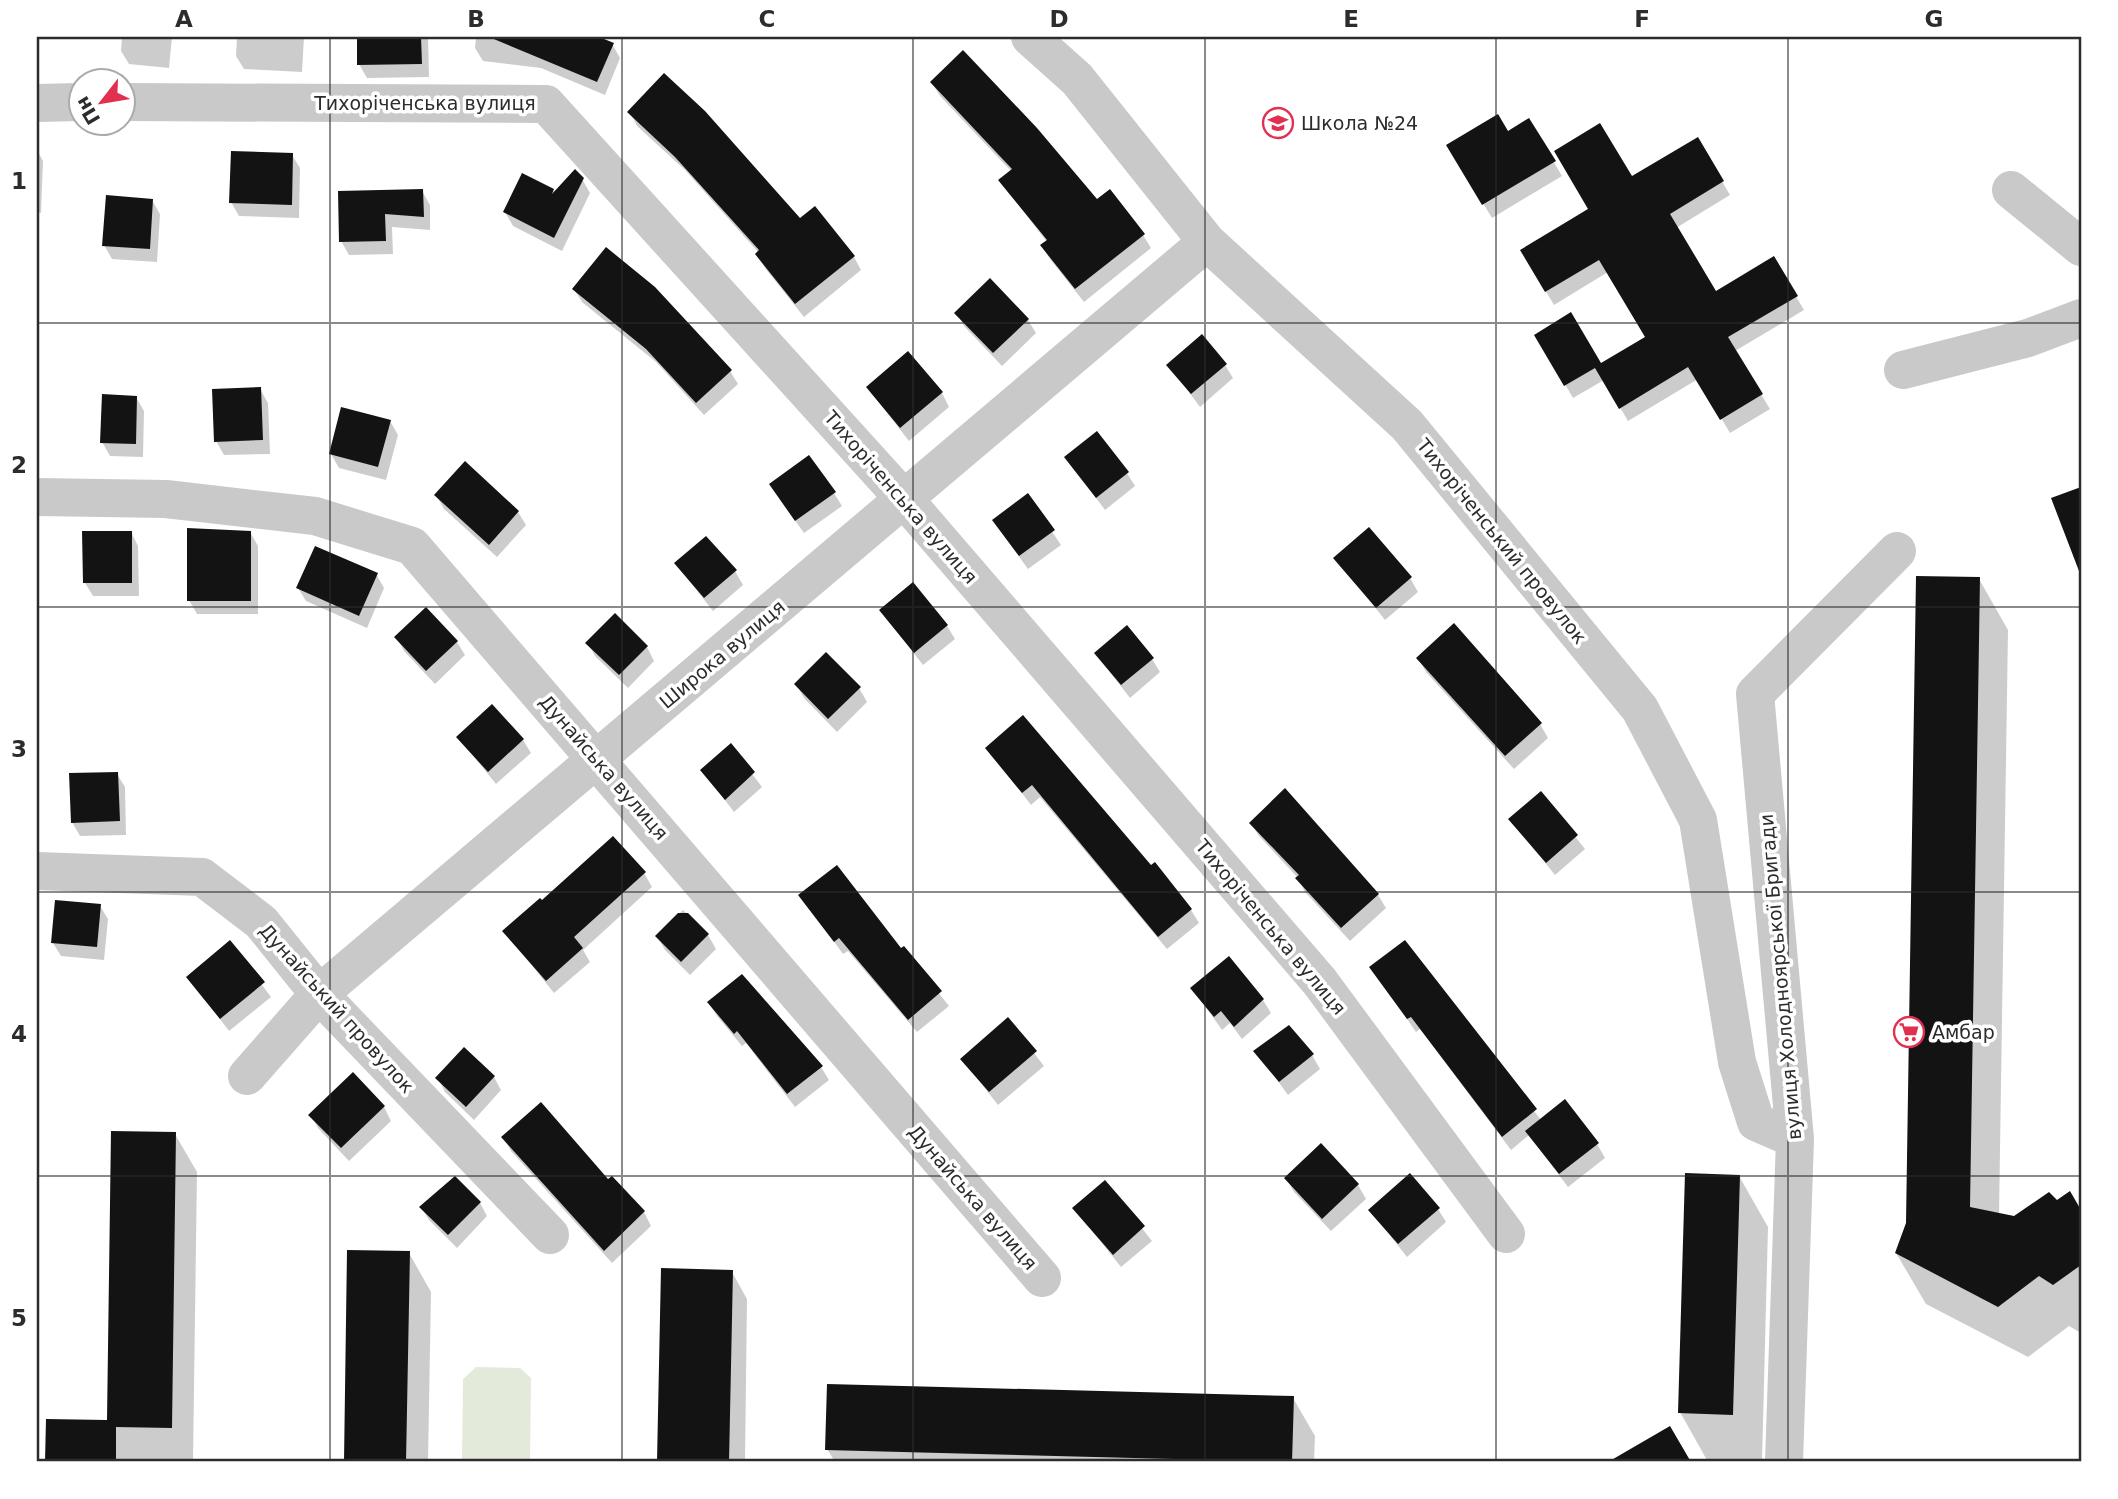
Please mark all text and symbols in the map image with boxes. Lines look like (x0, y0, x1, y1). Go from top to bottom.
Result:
text: A (175, 6, 193, 32)
text: B (467, 6, 485, 32)
text: C (759, 6, 775, 32)
text: D (1049, 6, 1069, 32)
text: E (1343, 6, 1359, 32)
text: F (1634, 6, 1650, 32)
text: G (1925, 6, 1943, 32)
north arrow (66, 66, 136, 136)
street label: Тихоріченська вулиця (313, 92, 536, 114)
text: Пн (71, 93, 104, 129)
school or university icon: Школа №24 (1261, 106, 1295, 140)
place label: Школа №24 (1301, 112, 1418, 134)
text: 1 (11, 168, 27, 194)
street label: Тихоріченська вулиця (819, 405, 982, 588)
street label: Тихоріченський провулок (1412, 433, 1591, 648)
text: 2 (11, 452, 27, 478)
street label: Широка вулиця (655, 595, 789, 713)
street label: Дунайська вулиця (535, 690, 673, 844)
text: 3 (11, 736, 27, 762)
street label: вулиця Холодноярської Бригади (1755, 813, 1805, 1141)
street label: Тихоріченська вулиця (1191, 834, 1351, 1019)
street label: Дунайський провулок (255, 919, 419, 1097)
supermarket icon: Амбар (1892, 1015, 1926, 1049)
text: 4 (11, 1021, 27, 1047)
place label: Амбар (1932, 1021, 1995, 1043)
street label: Дунайська вулиця (904, 1120, 1042, 1274)
text: 5 (11, 1305, 27, 1331)

